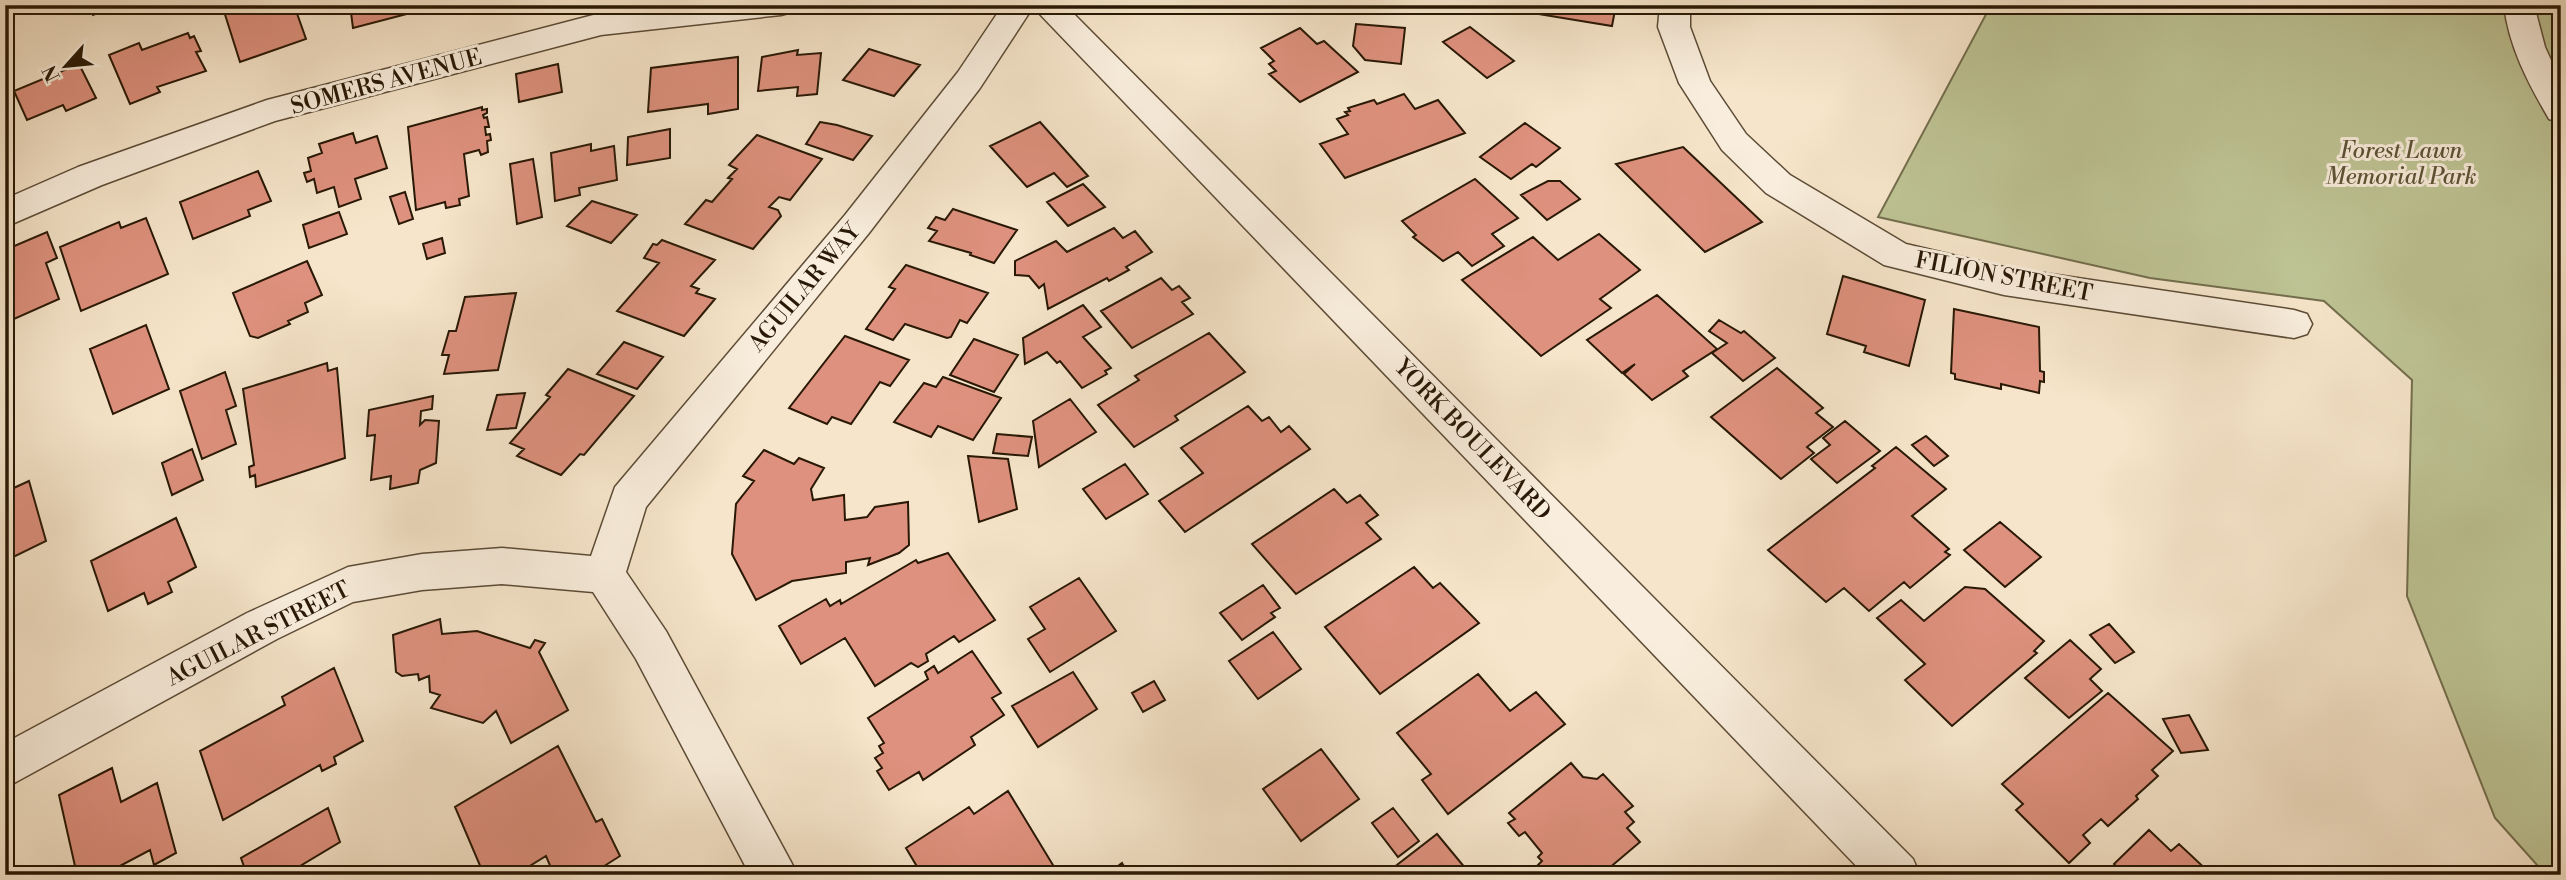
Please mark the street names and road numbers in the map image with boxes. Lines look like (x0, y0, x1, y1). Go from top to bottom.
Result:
street label: SOMERS AVENUE (288, 43, 485, 121)
street label: AGUILAR WAY (742, 216, 868, 358)
street label: FILION STREET (1913, 246, 2095, 308)
street label: YORK BOULEVARD (1387, 353, 1556, 526)
street label: AGUILAR STREET (161, 575, 355, 693)

